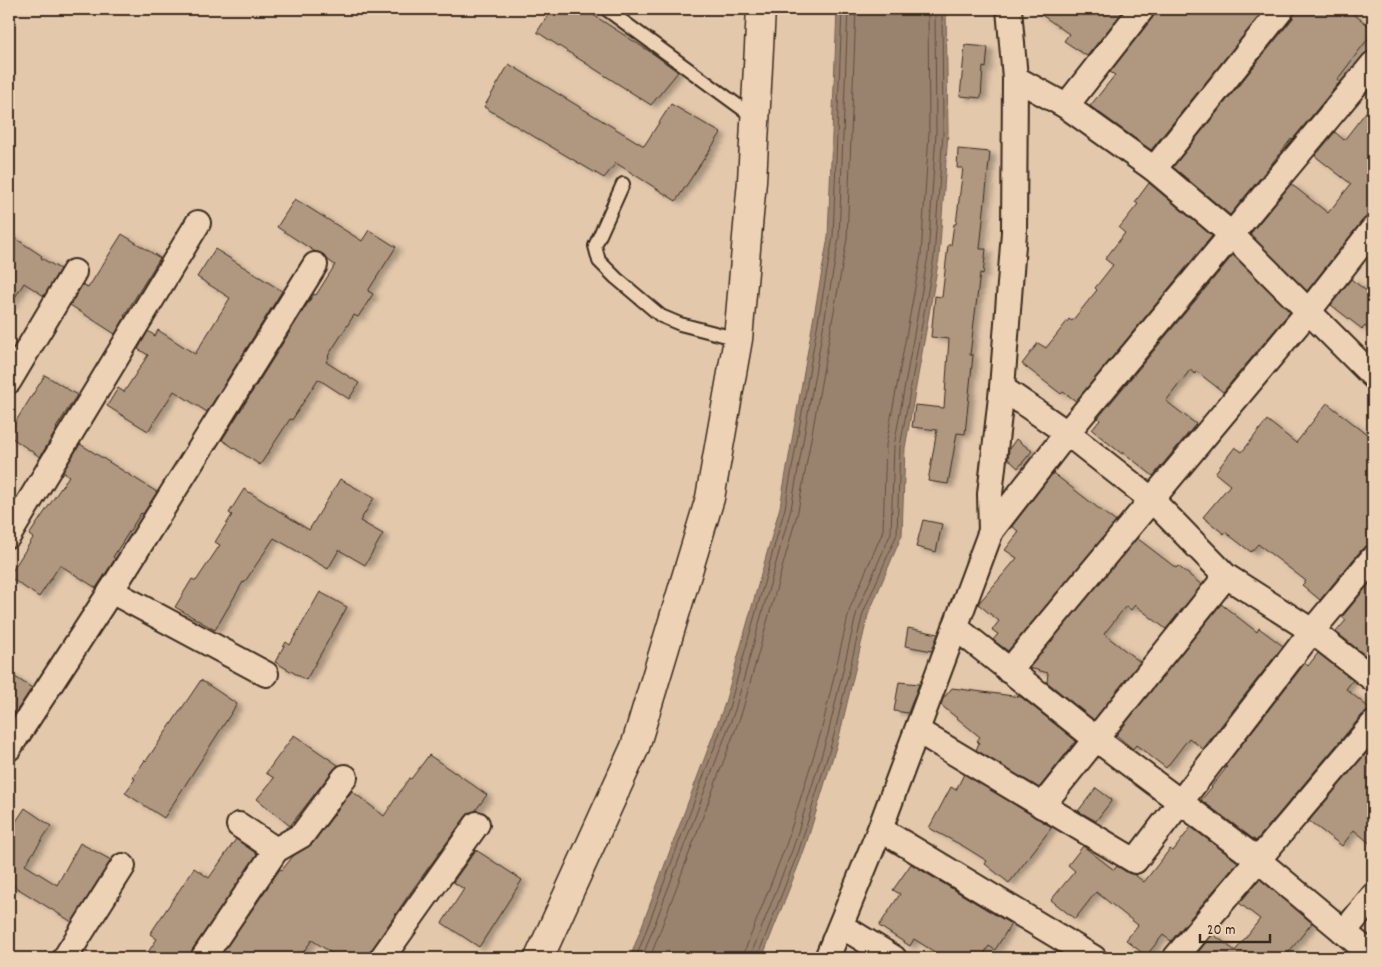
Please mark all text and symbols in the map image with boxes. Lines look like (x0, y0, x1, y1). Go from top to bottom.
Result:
scale bar (1200, 912, 1270, 944)
text: 20 m (1207, 920, 1235, 942)

